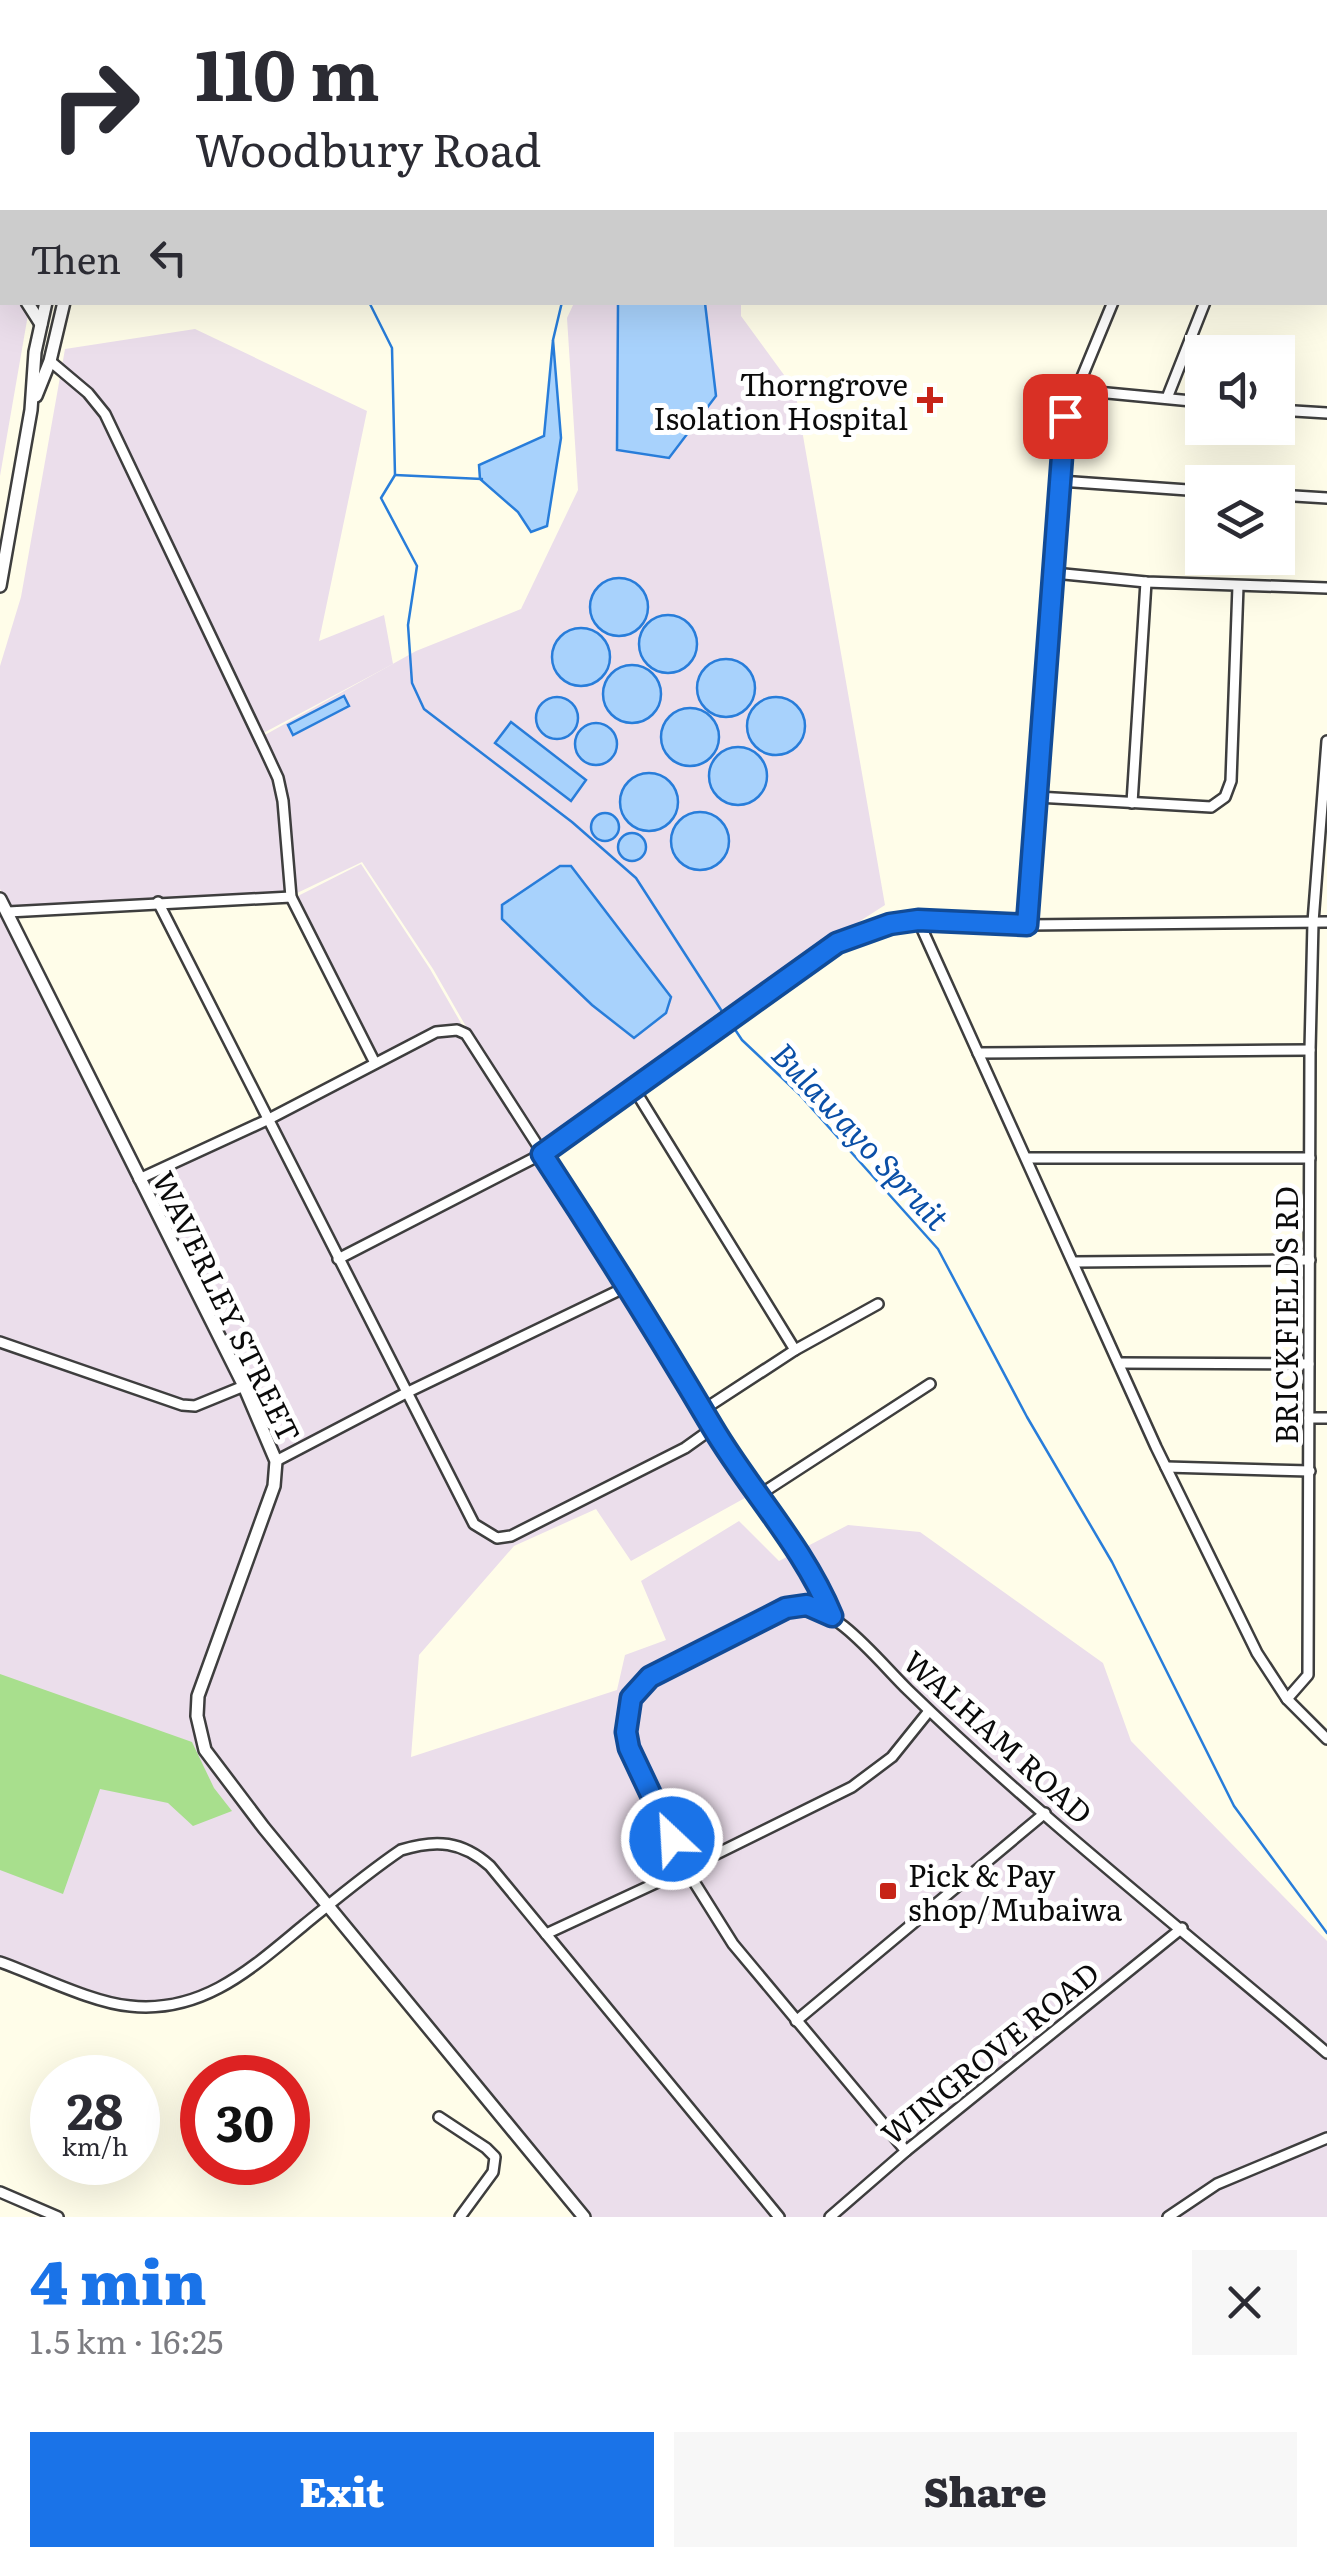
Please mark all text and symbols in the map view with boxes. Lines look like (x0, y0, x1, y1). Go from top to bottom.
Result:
text: 110 m (195, 19, 380, 123)
icon: right (30, 40, 160, 170)
text: Woodbury Road (195, 114, 541, 181)
text: Then (30, 229, 121, 286)
icon: left (141, 230, 196, 285)
map controls (1185, 335, 1295, 575)
button: sound (1185, 335, 1295, 445)
place label: Thorngrove Isolation Hospital (653, 361, 908, 439)
pin (1023, 374, 1108, 459)
marker: Thorngrove Isolation Hospital (917, 387, 943, 413)
icon: arrive (1038, 389, 1093, 444)
button: layers (1185, 465, 1295, 575)
water label: Bulawayo Spruit (762, 1030, 962, 1240)
street label: WAVERLEY STREET (143, 1163, 313, 1449)
street label: BRICKFIELDS RD (1263, 1186, 1307, 1444)
street label: WALHAM ROAD (895, 1639, 1103, 1833)
position arrow (620, 1787, 724, 1891)
place label: Pick & Pay shop/Mubaiwa (908, 1852, 1123, 1930)
marker: Pick & Pay shop/Mubaiwa (877, 1880, 899, 1902)
street label: WINGROVE ROAD (871, 1950, 1107, 2154)
speed limit sign: 30 (180, 2055, 310, 2185)
text: 28 (67, 2071, 123, 2145)
text: km/h (62, 2127, 128, 2164)
text: 4 min (30, 2234, 207, 2323)
button: close (1192, 2250, 1297, 2355)
text: 1.5 km · 16:25 (30, 2316, 223, 2364)
button: Exit (30, 2432, 654, 2547)
button: Share (674, 2432, 1297, 2547)

